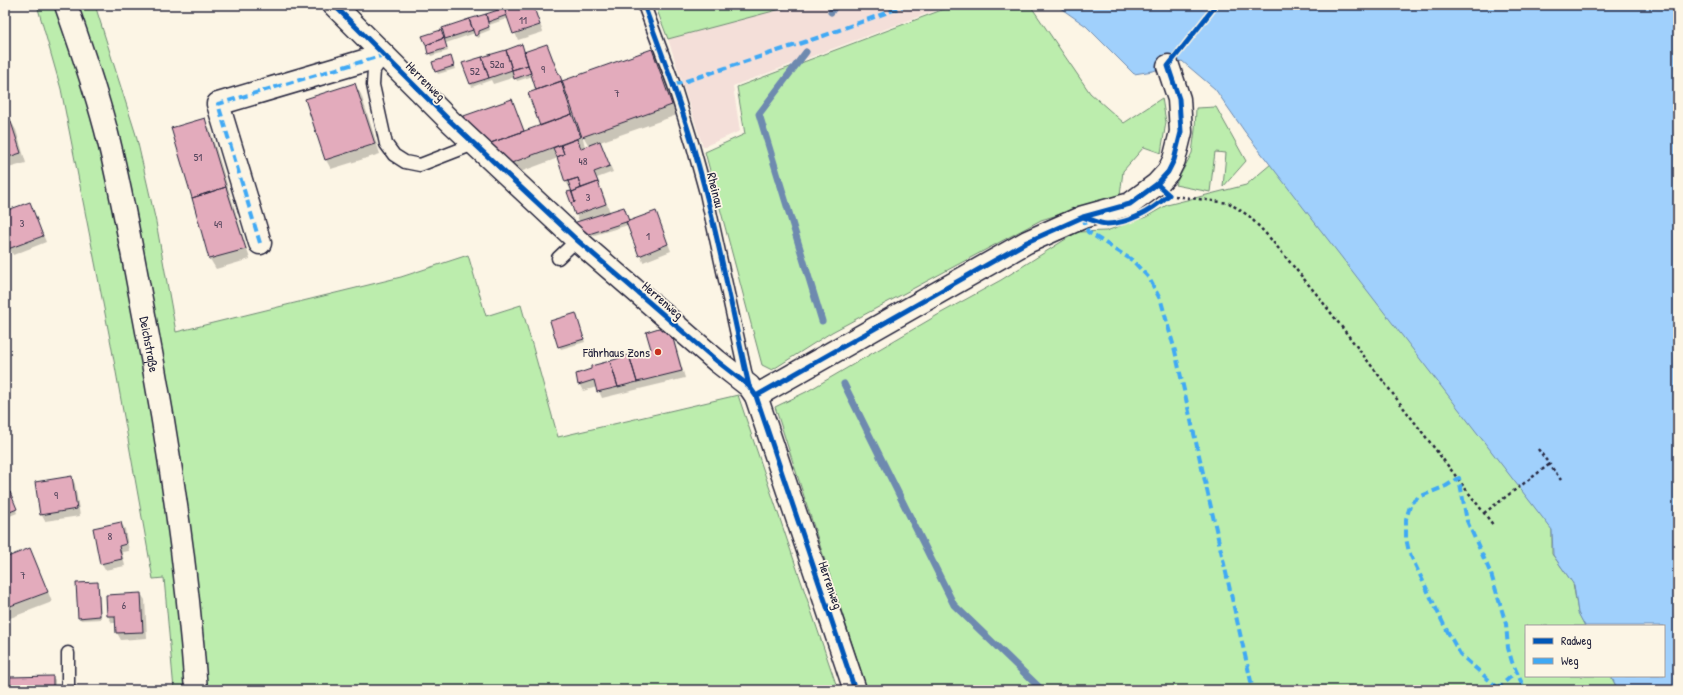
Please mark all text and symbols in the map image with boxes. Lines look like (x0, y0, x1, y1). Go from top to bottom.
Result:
house number: 11 (519, 13, 527, 27)
street label: Herrenweg (402, 57, 450, 105)
house number: 52a (490, 57, 505, 71)
house number: 9 (541, 62, 545, 76)
house number: 52 (470, 64, 480, 78)
house number: 7 (614, 86, 620, 100)
house number: 51 (194, 150, 202, 164)
house number: 48 (579, 154, 588, 168)
street label: Rheinau (703, 171, 729, 209)
house number: 3 (586, 190, 591, 204)
house number: 3 (20, 216, 25, 230)
house number: 49 (214, 217, 222, 231)
house number: 1 (646, 229, 650, 243)
street label: Herrenweg (638, 277, 688, 323)
street label: Deichstraße (135, 315, 164, 374)
place label: Fährhaus Zons (582, 343, 650, 361)
marker: Fährhaus Zons (653, 347, 663, 357)
house number: 9 (54, 488, 58, 502)
house number: 8 (108, 529, 113, 543)
street label: Herrenweg (814, 559, 848, 611)
house number: 7 (20, 568, 26, 582)
house number: 6 (122, 598, 127, 612)
legend (1525, 625, 1665, 677)
text: Radweg (1561, 632, 1592, 649)
text: Weg (1561, 652, 1579, 669)

